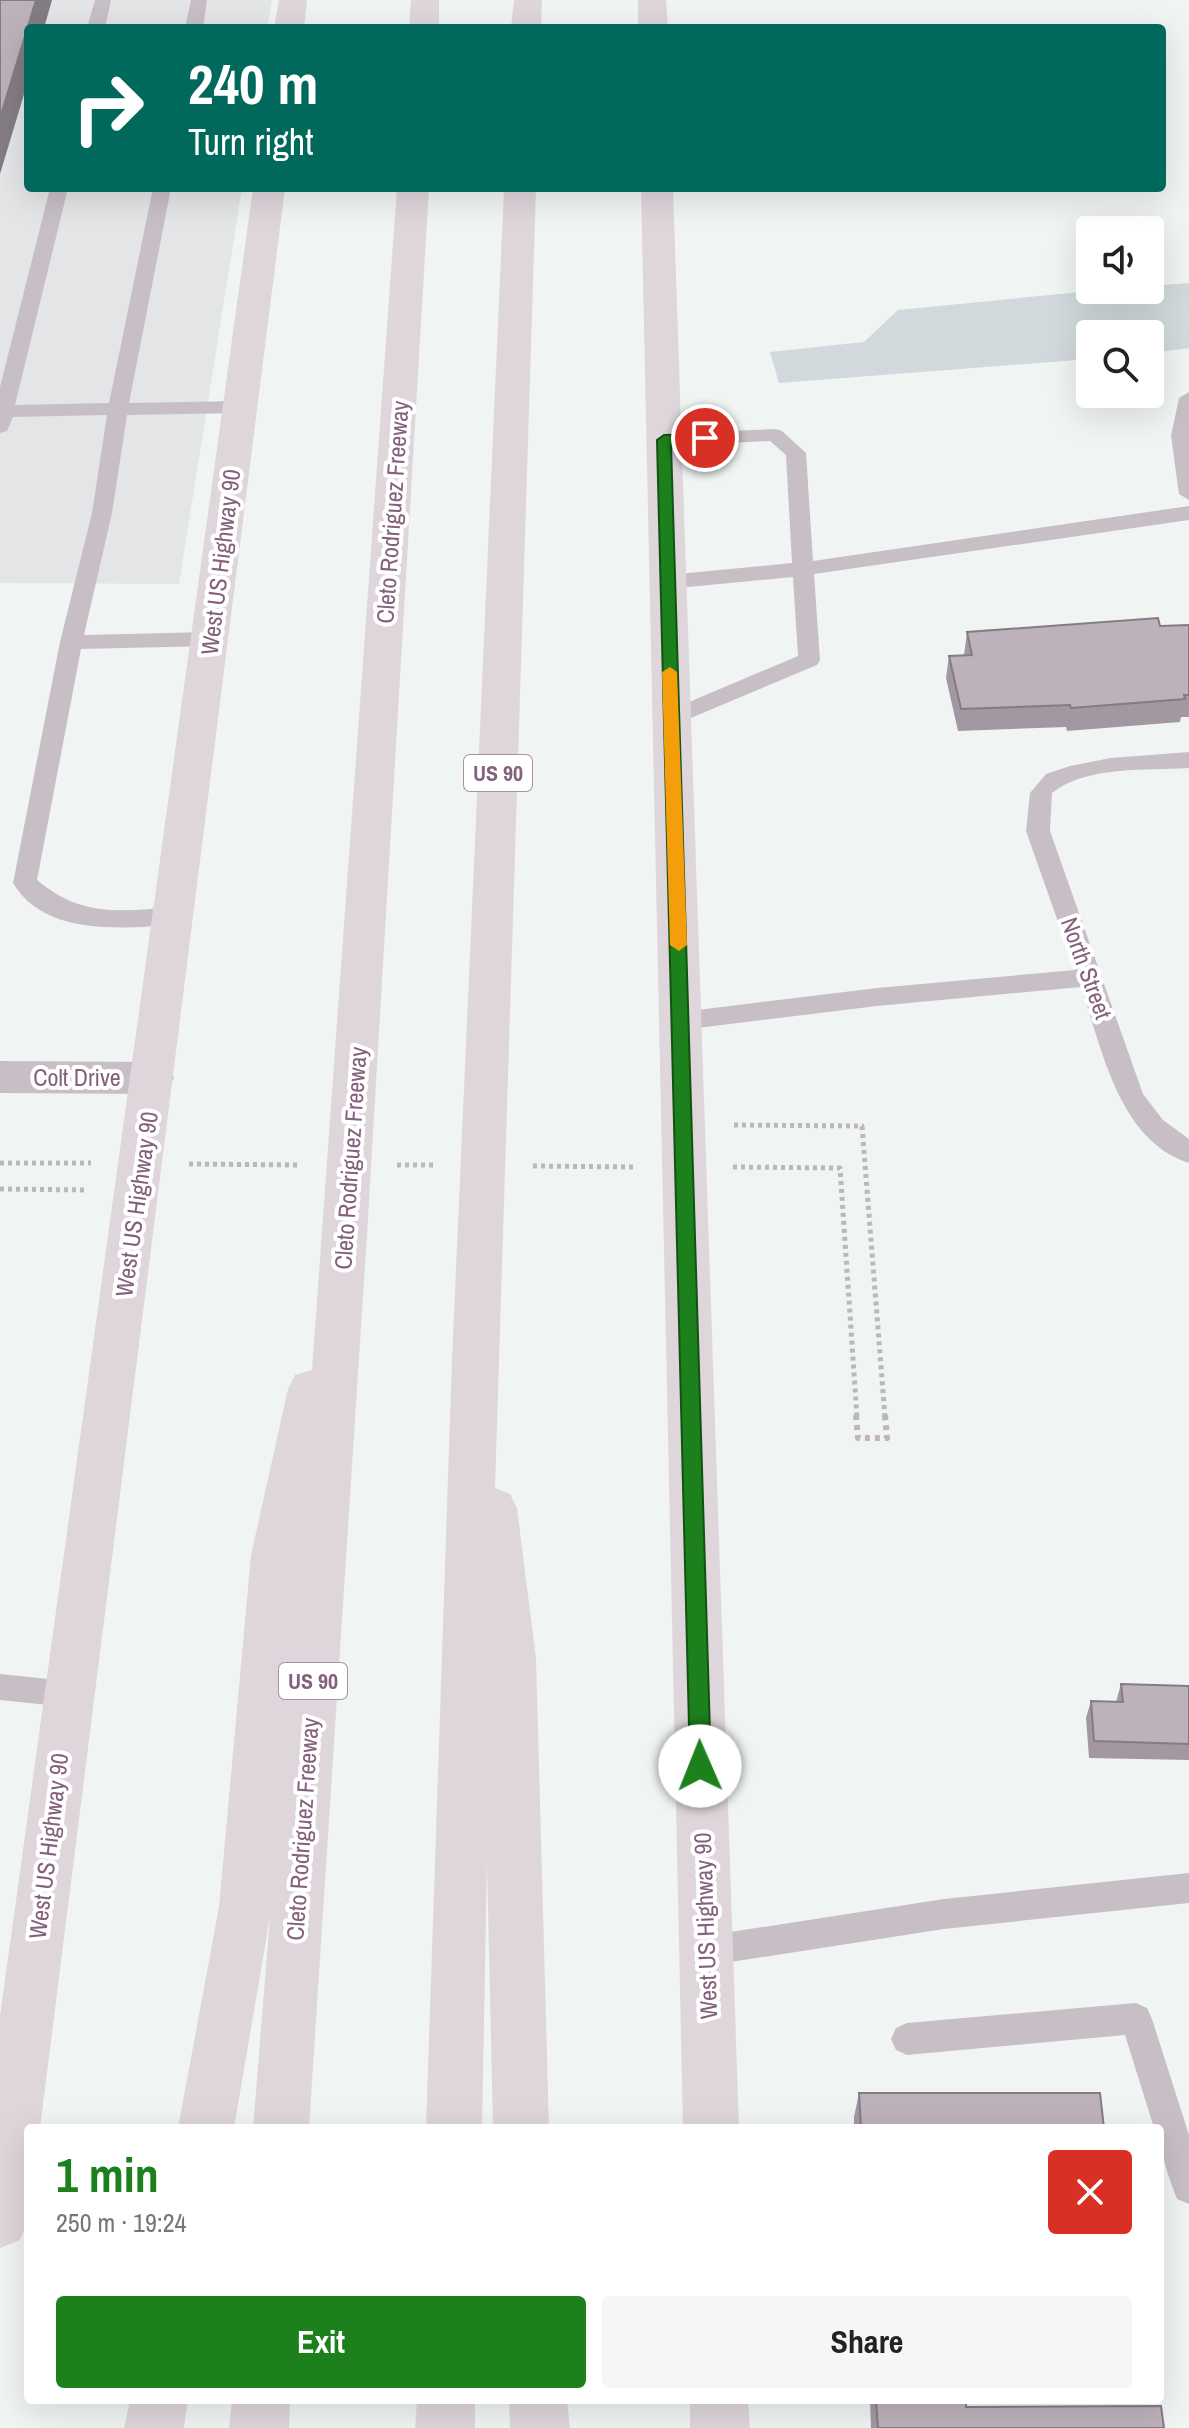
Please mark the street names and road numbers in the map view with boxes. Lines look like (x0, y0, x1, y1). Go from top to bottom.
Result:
street label: Cleto Rodriguez Freeway (368, 399, 416, 624)
street label: West US Highway 90 (193, 467, 247, 657)
road number: US 90 (464, 755, 532, 791)
street label: North Street (1054, 913, 1120, 1024)
street label: Cleto Rodriguez Freeway (326, 1045, 374, 1270)
street label: Colt Drive (33, 1061, 121, 1093)
street label: West US Highway 90 (107, 1109, 165, 1299)
road number: US 90 (279, 1663, 347, 1699)
street label: Cleto Rodriguez Freeway (278, 1716, 326, 1941)
street label: West US Highway 90 (21, 1751, 75, 1941)
street label: West US Highway 90 (686, 1832, 724, 2020)

